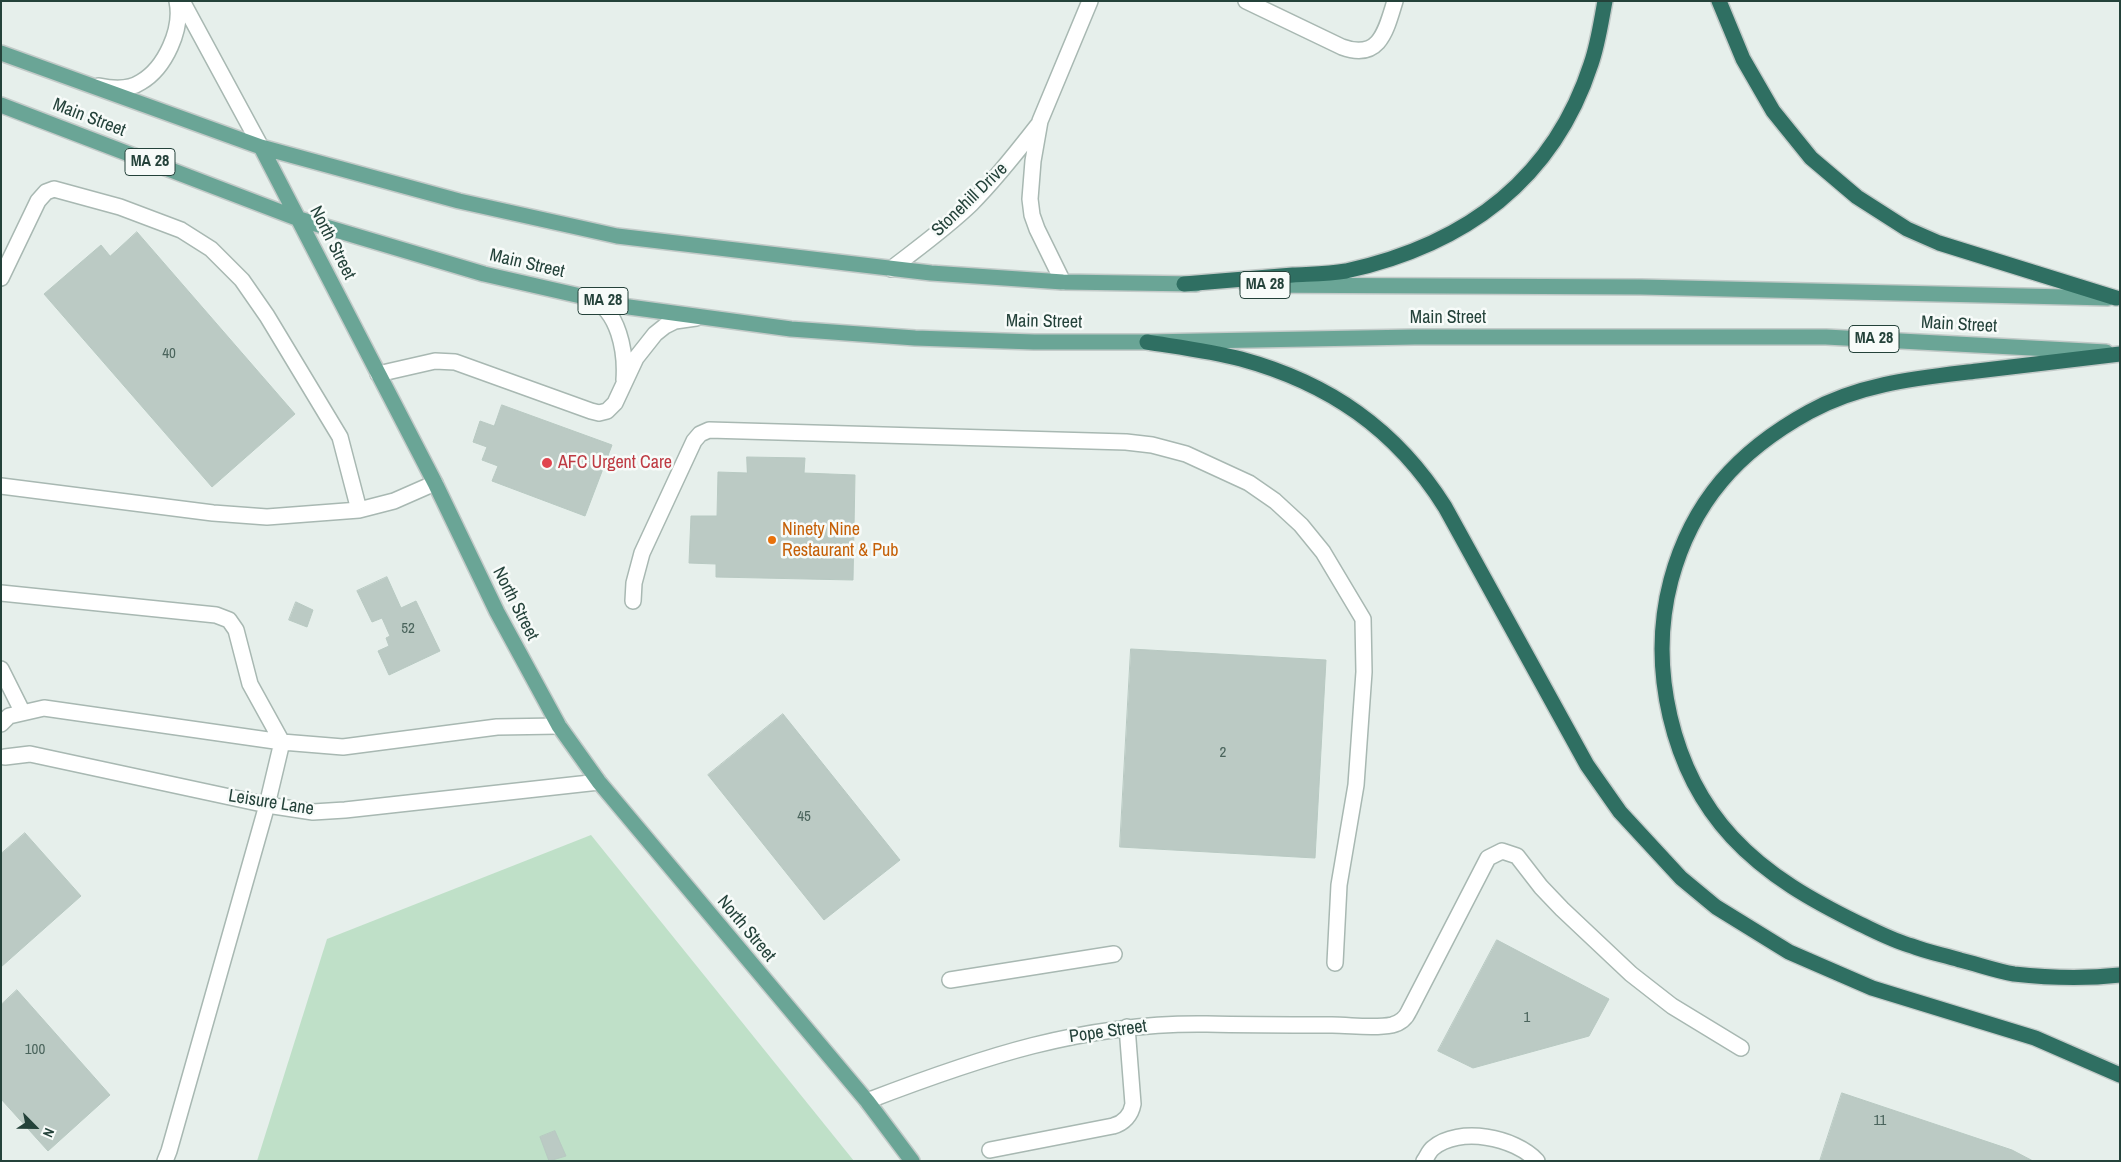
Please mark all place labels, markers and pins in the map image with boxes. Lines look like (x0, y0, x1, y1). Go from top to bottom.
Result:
place label: AFC Urgent Care (558, 452, 672, 474)
marker: AFC Urgent Care (540, 456, 554, 470)
place label: Ninety Nine Restaurant & Pub (782, 519, 899, 562)
marker: Ninety Nine Restaurant & Pub (766, 534, 778, 546)

